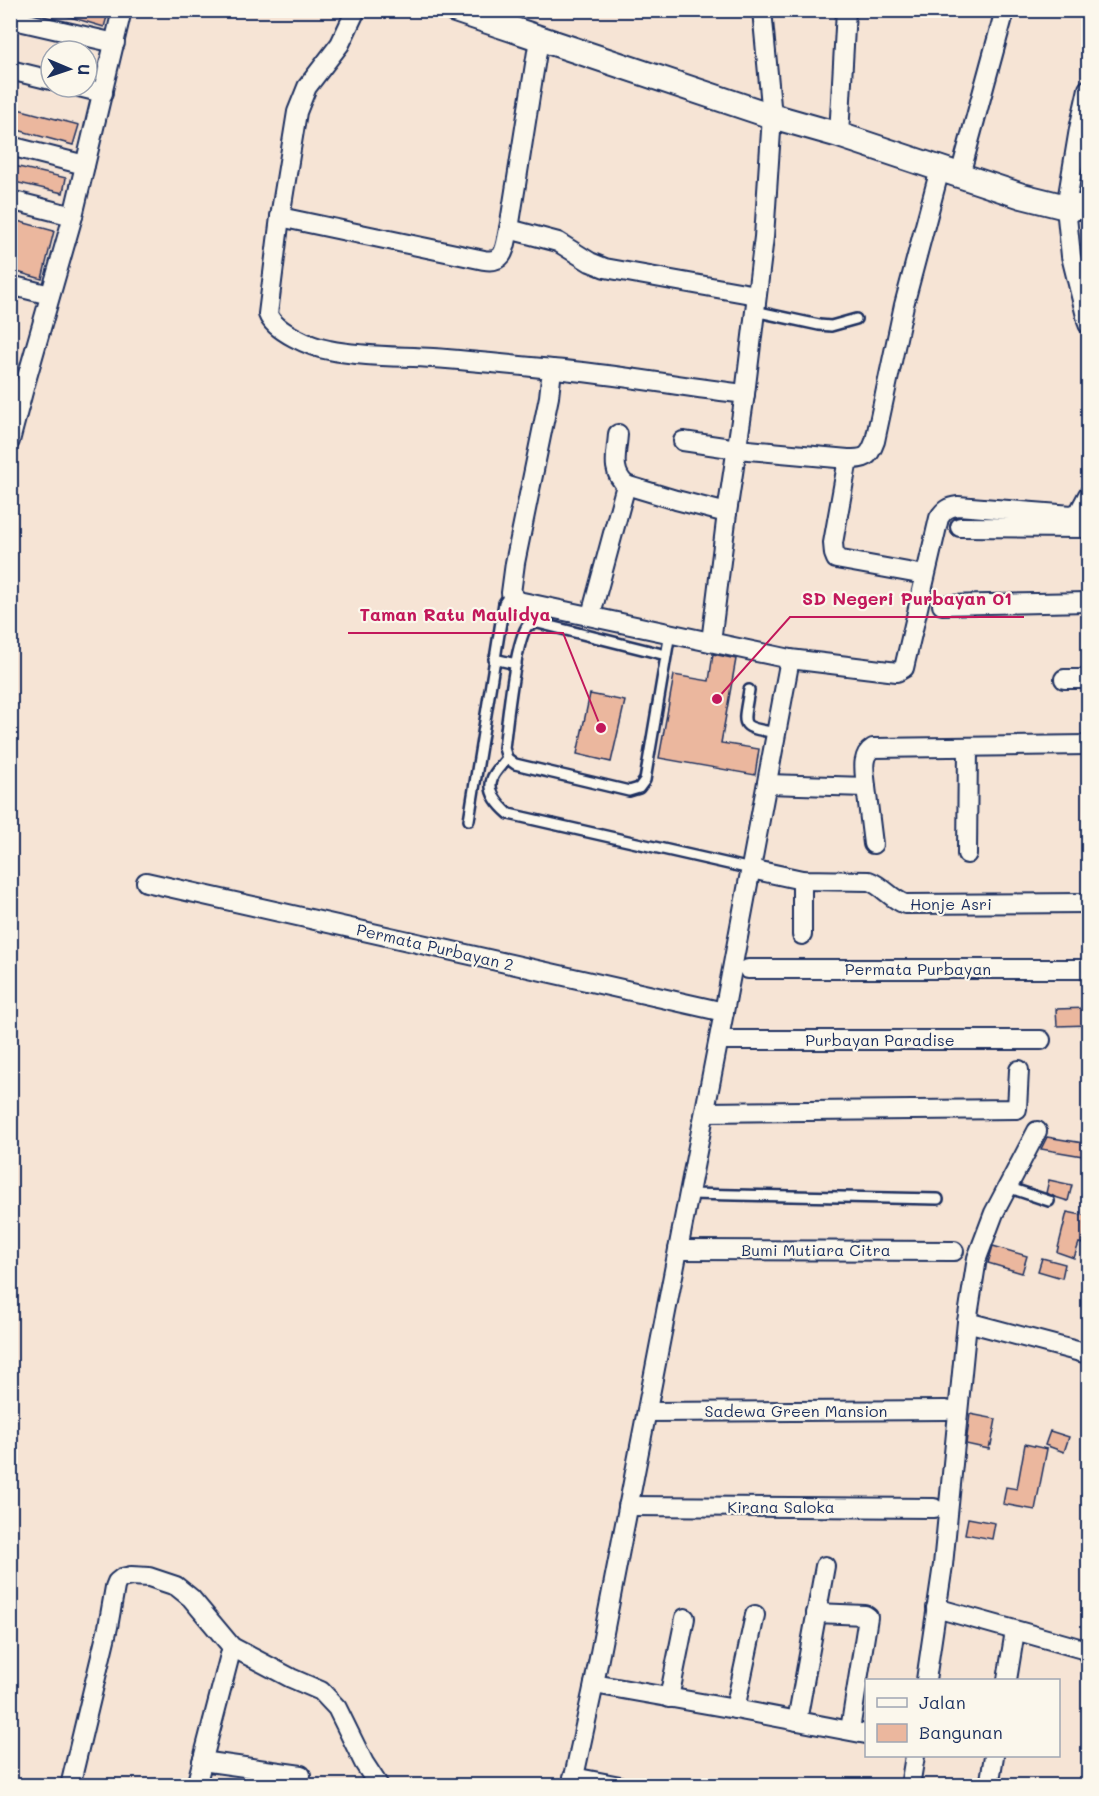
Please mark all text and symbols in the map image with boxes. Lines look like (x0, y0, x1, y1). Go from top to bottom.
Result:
north arrow (39, 39, 99, 99)
text: U (74, 64, 95, 76)
callout: SD Negeri Purbayan 01 (790, 581, 1024, 617)
text: SD Negeri Purbayan 01 (802, 586, 1012, 610)
callout: Taman Ratu Maulidya (348, 597, 563, 633)
text: Taman Ratu Maulidya (359, 602, 551, 626)
street label: Honje Asri (910, 893, 992, 914)
street label: Permata Purbayan 2 (355, 918, 516, 975)
street label: Permata Purbayan (845, 958, 991, 979)
street label: Purbayan Paradise (805, 1029, 955, 1050)
street label: Bumi Mutiara Citra (741, 1239, 891, 1260)
street label: Sadewa Green Mansion (705, 1400, 887, 1421)
street label: Kirana Saloka (727, 1496, 835, 1517)
legend (865, 1679, 1060, 1757)
text: Jalan (919, 1690, 966, 1714)
text: Bangunan (919, 1720, 1003, 1744)

